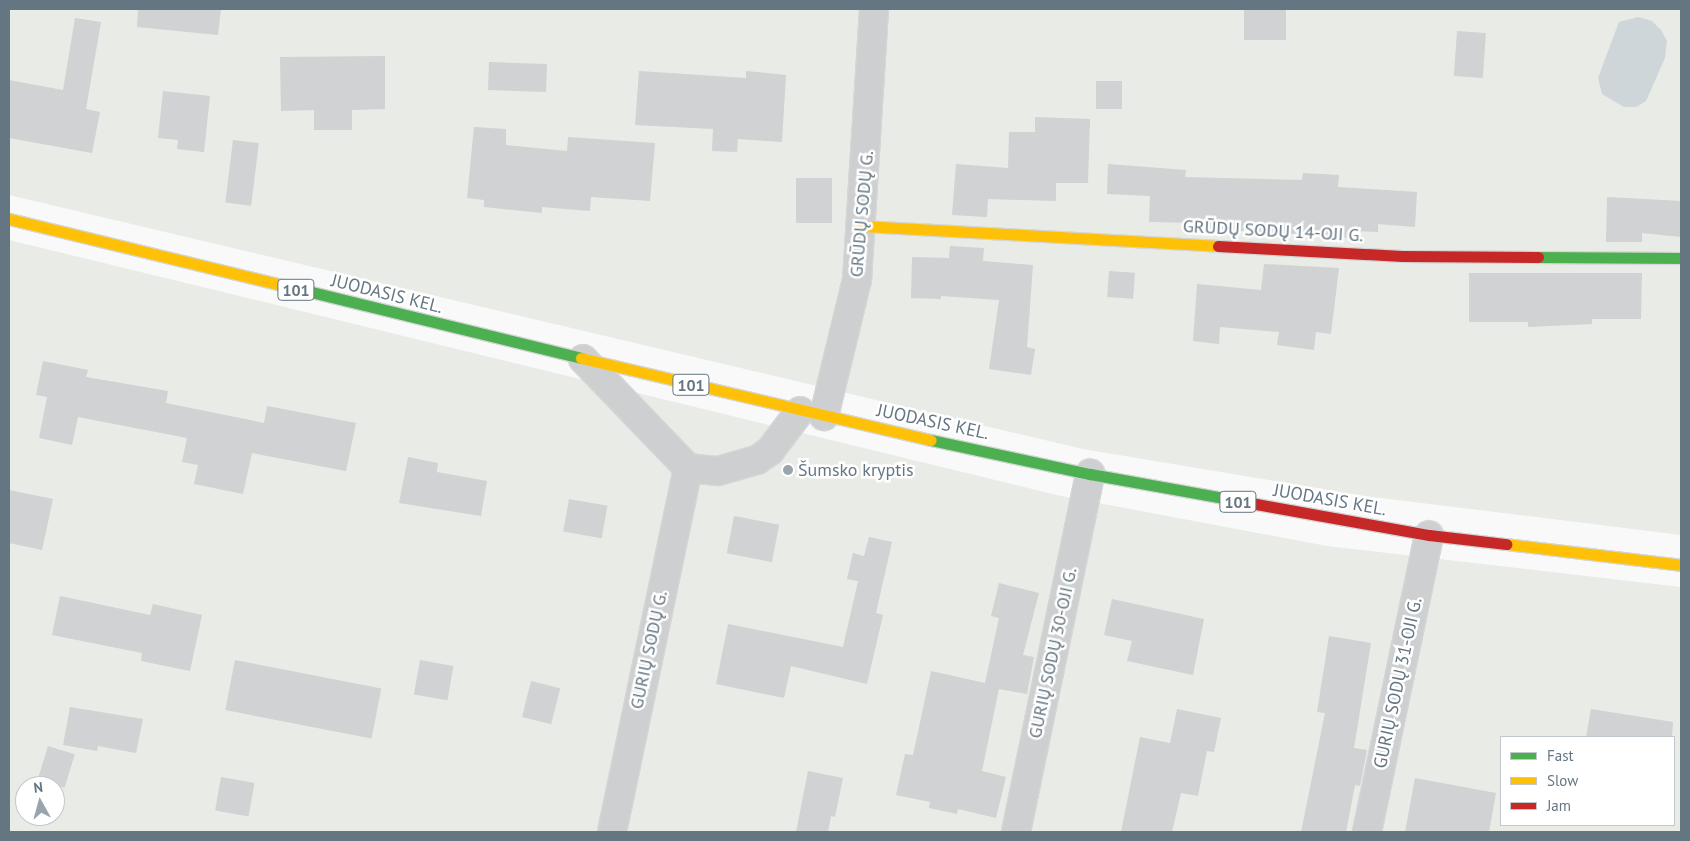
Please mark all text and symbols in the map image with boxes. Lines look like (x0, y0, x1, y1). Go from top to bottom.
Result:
street label: GRŪDŲ SODŲ G. (846, 150, 878, 278)
street label: GRŪDŲ SODŲ 14-OJI G. (1182, 215, 1364, 247)
street label: JUODASIS KEL. (329, 270, 445, 318)
road number: 101 (277, 276, 315, 304)
road number: 101 (672, 372, 710, 398)
street label: JUODASIS KEL. (875, 400, 991, 444)
place label: Šumsko kryptis (798, 459, 914, 481)
marker: Šumsko kryptis (782, 464, 794, 476)
street label: JUODASIS KEL. (1272, 479, 1388, 521)
road number: 101 (1219, 488, 1257, 516)
street label: GURIŲ SODŲ 30-OJI G. (1024, 566, 1082, 740)
street label: GURIŲ SODŲ G. (626, 589, 672, 711)
street label: GURIŲ SODŲ 31-OJI G. (1369, 596, 1427, 770)
legend (1500, 736, 1675, 826)
text: Fast (1547, 746, 1574, 765)
text: Slow (1547, 771, 1578, 790)
north arrow (15, 776, 65, 826)
text: N (33, 778, 44, 797)
text: Jam (1547, 796, 1571, 815)

